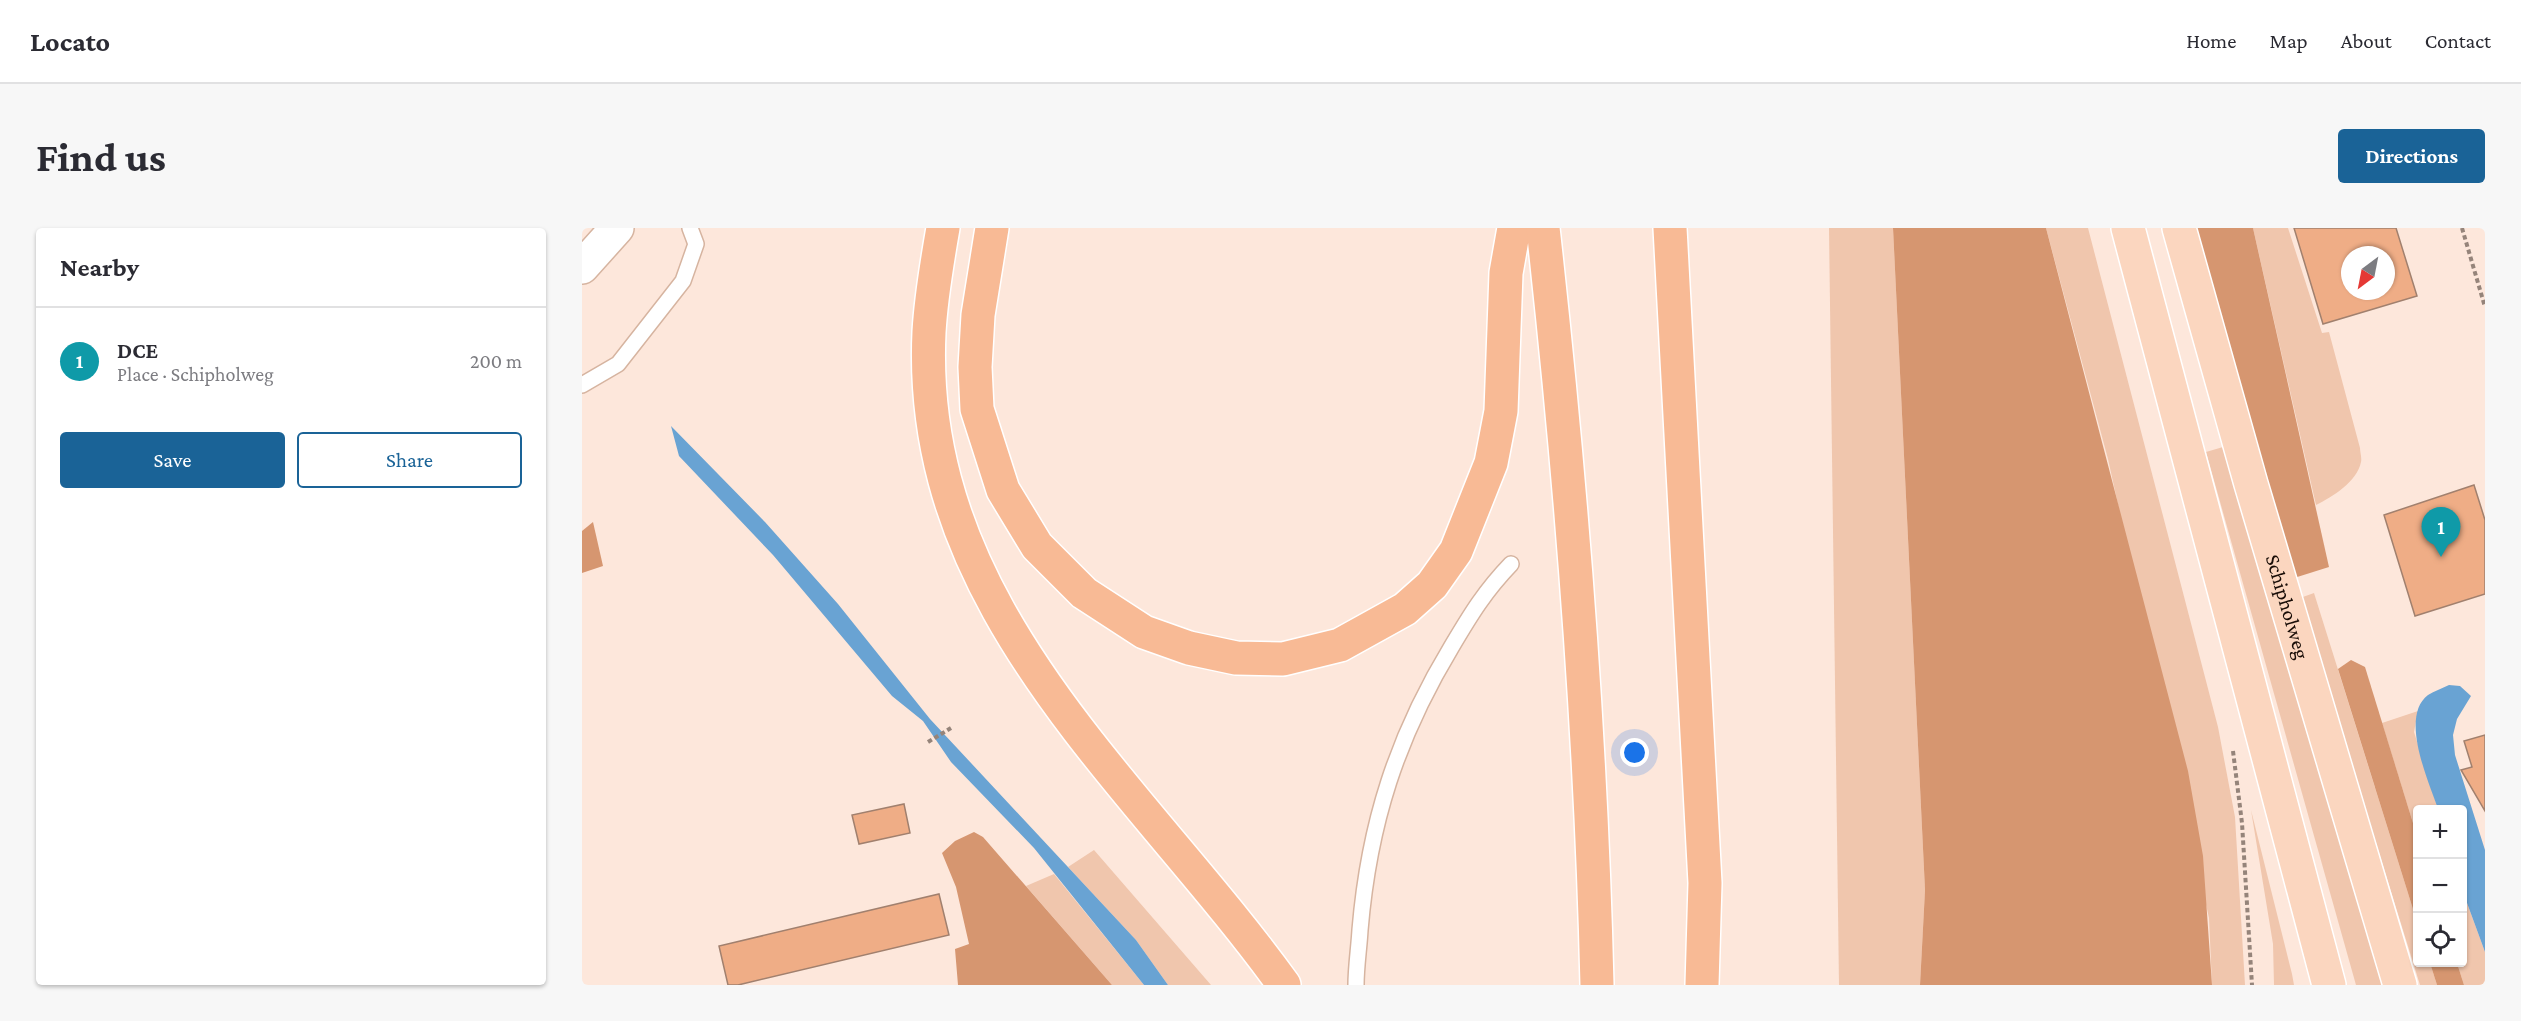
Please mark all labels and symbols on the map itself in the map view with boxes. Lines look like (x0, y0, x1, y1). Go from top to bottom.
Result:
north arrow (2341, 246, 2395, 300)
pin: 1 (2422, 508, 2460, 557)
street label: Schipholweg (2261, 552, 2314, 662)
your location (1620, 738, 1649, 767)

